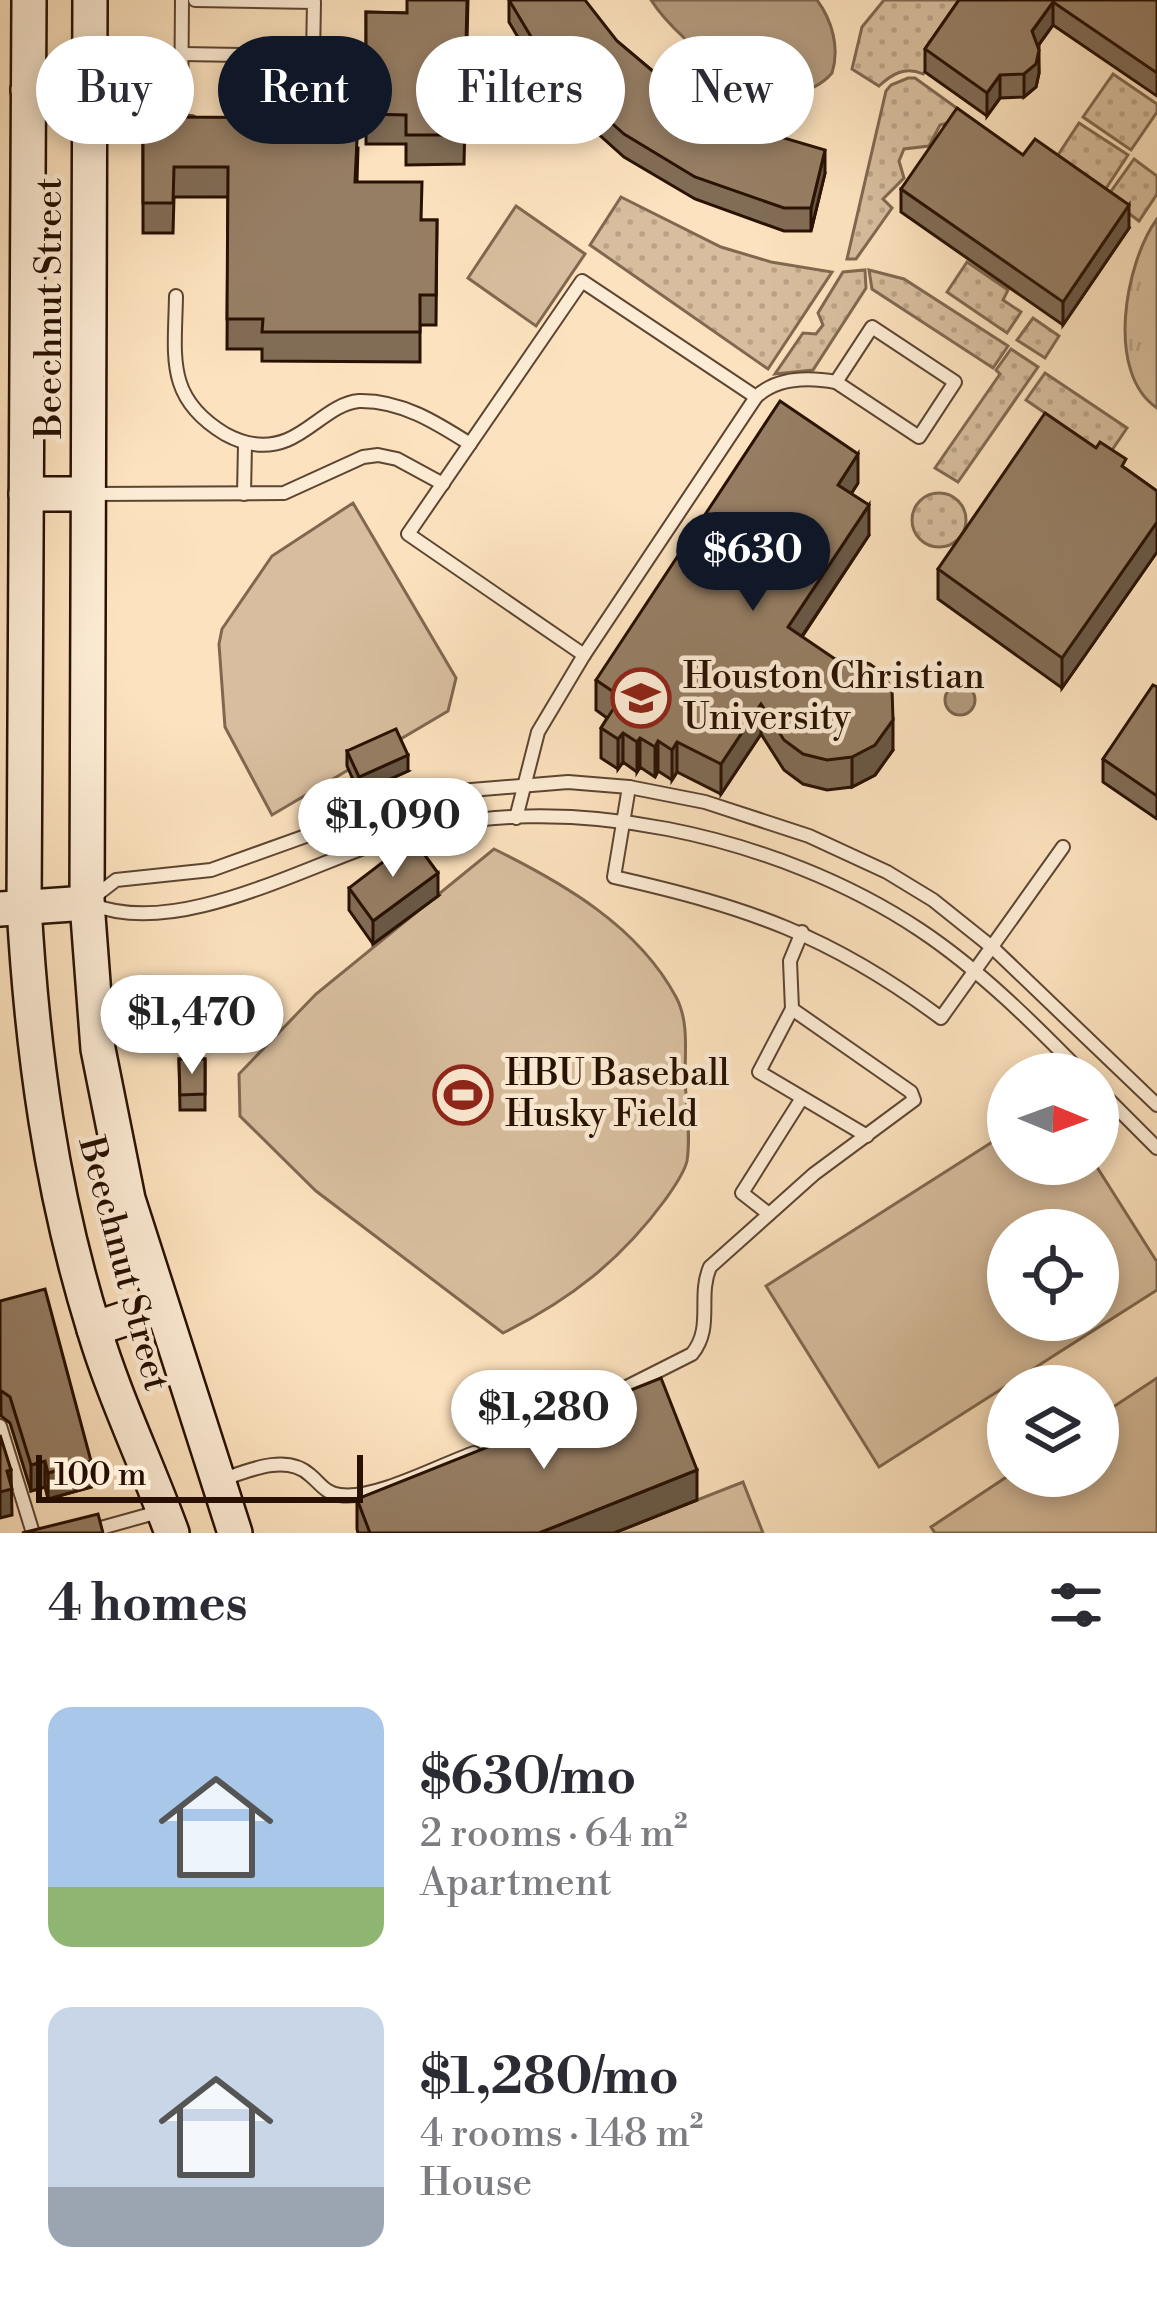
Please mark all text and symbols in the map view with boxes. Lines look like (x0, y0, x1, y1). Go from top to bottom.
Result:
chip: Buy (36, 36, 194, 144)
chip: Rent (218, 36, 392, 144)
chip: Filters (416, 36, 625, 144)
chip: New (649, 36, 814, 144)
street label: Beechnut Street (28, 177, 73, 439)
pin: $630 (682, 512, 824, 614)
text: $630 (703, 526, 803, 575)
place label: Houston Christian University (683, 655, 985, 741)
school or university icon: Houston Christian University (610, 667, 672, 729)
pin: $1,090 (295, 778, 491, 880)
text: $1,090 (325, 792, 461, 841)
pin: $1,470 (94, 975, 290, 1077)
text: $1,470 (128, 989, 256, 1038)
place label: HBU Baseball Husky Field (505, 1052, 730, 1138)
north arrow (987, 1053, 1119, 1185)
map controls (987, 1053, 1119, 1497)
sports icon: HBU Baseball Husky Field (432, 1064, 494, 1126)
street label: Beechnut Street (67, 1131, 179, 1396)
button: locate (987, 1209, 1119, 1341)
button: layers (987, 1365, 1119, 1497)
pin: $1,280 (446, 1370, 642, 1472)
text: $1,280 (478, 1384, 610, 1433)
scale bar (36, 1449, 363, 1502)
text: 100 m (54, 1455, 147, 1496)
icon: filters (1043, 1572, 1109, 1638)
text: 4 homes (48, 1573, 248, 1637)
text: $630/mo (420, 1746, 636, 1810)
icon: home (144, 1755, 288, 1899)
text: 2 rooms · 64 m² (420, 1810, 688, 1859)
text: Apartment (420, 1859, 612, 1908)
text: $1,280/mo (420, 2046, 679, 2110)
icon: home (144, 2055, 288, 2199)
text: 4 rooms · 148 m² (420, 2110, 703, 2159)
text: House (420, 2159, 532, 2208)

